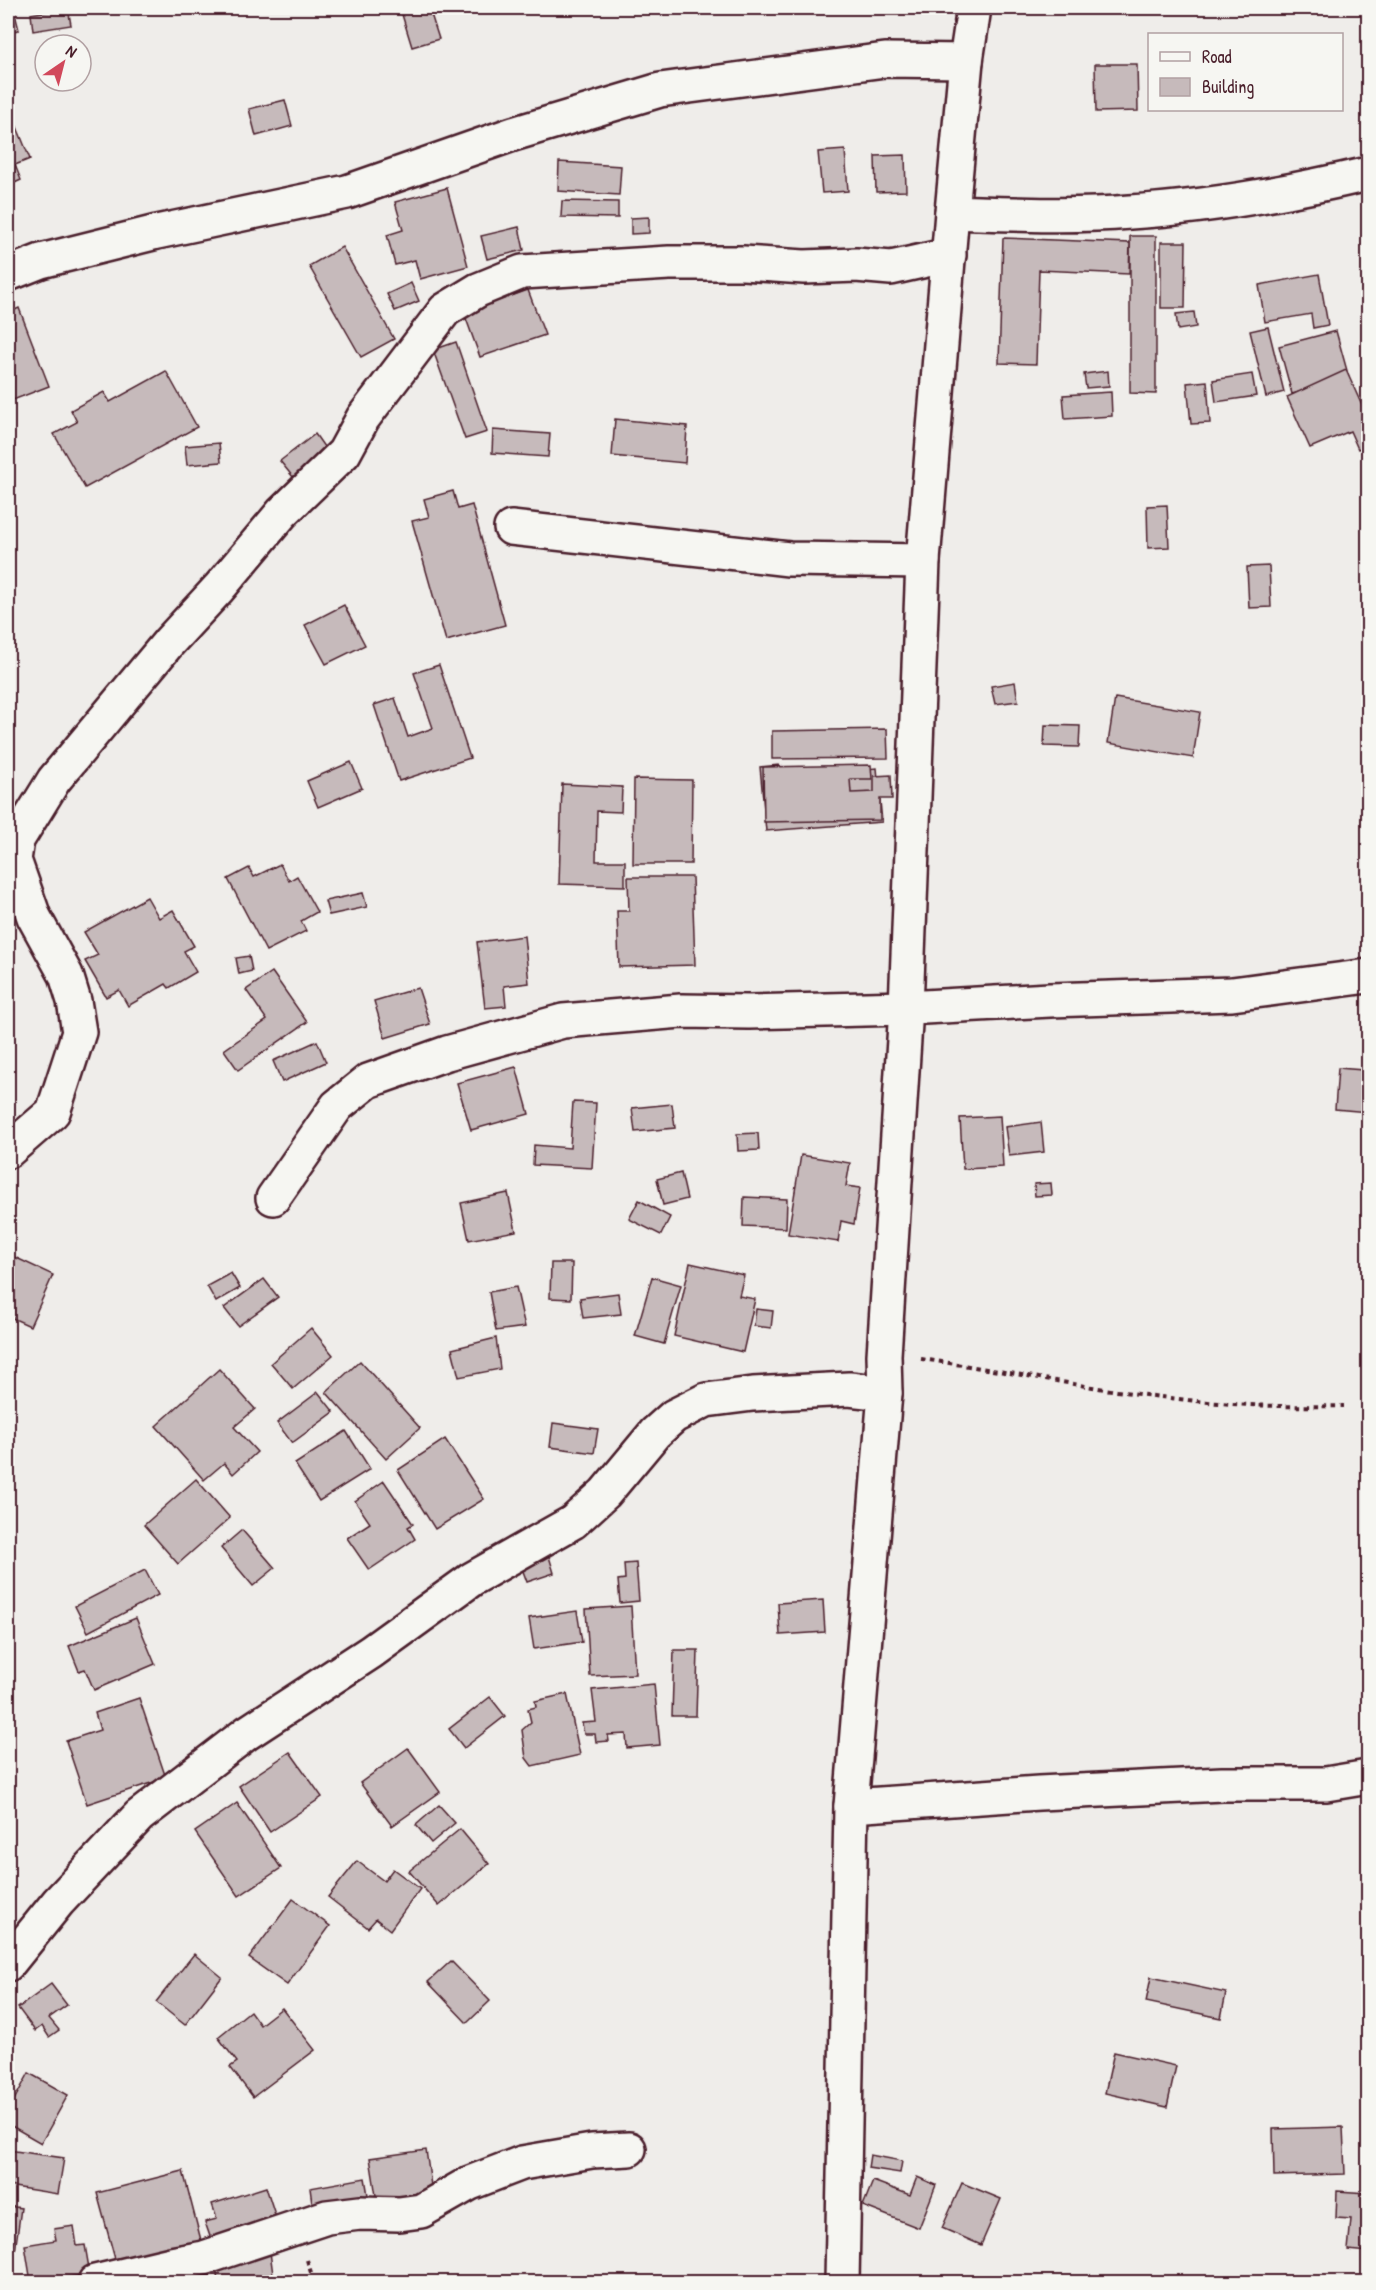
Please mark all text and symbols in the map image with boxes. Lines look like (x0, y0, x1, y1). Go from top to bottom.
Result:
north arrow (33, 33, 93, 93)
legend (1148, 33, 1343, 111)
text: N (62, 39, 82, 62)
text: Road (1202, 44, 1232, 69)
text: Building (1202, 74, 1254, 99)

